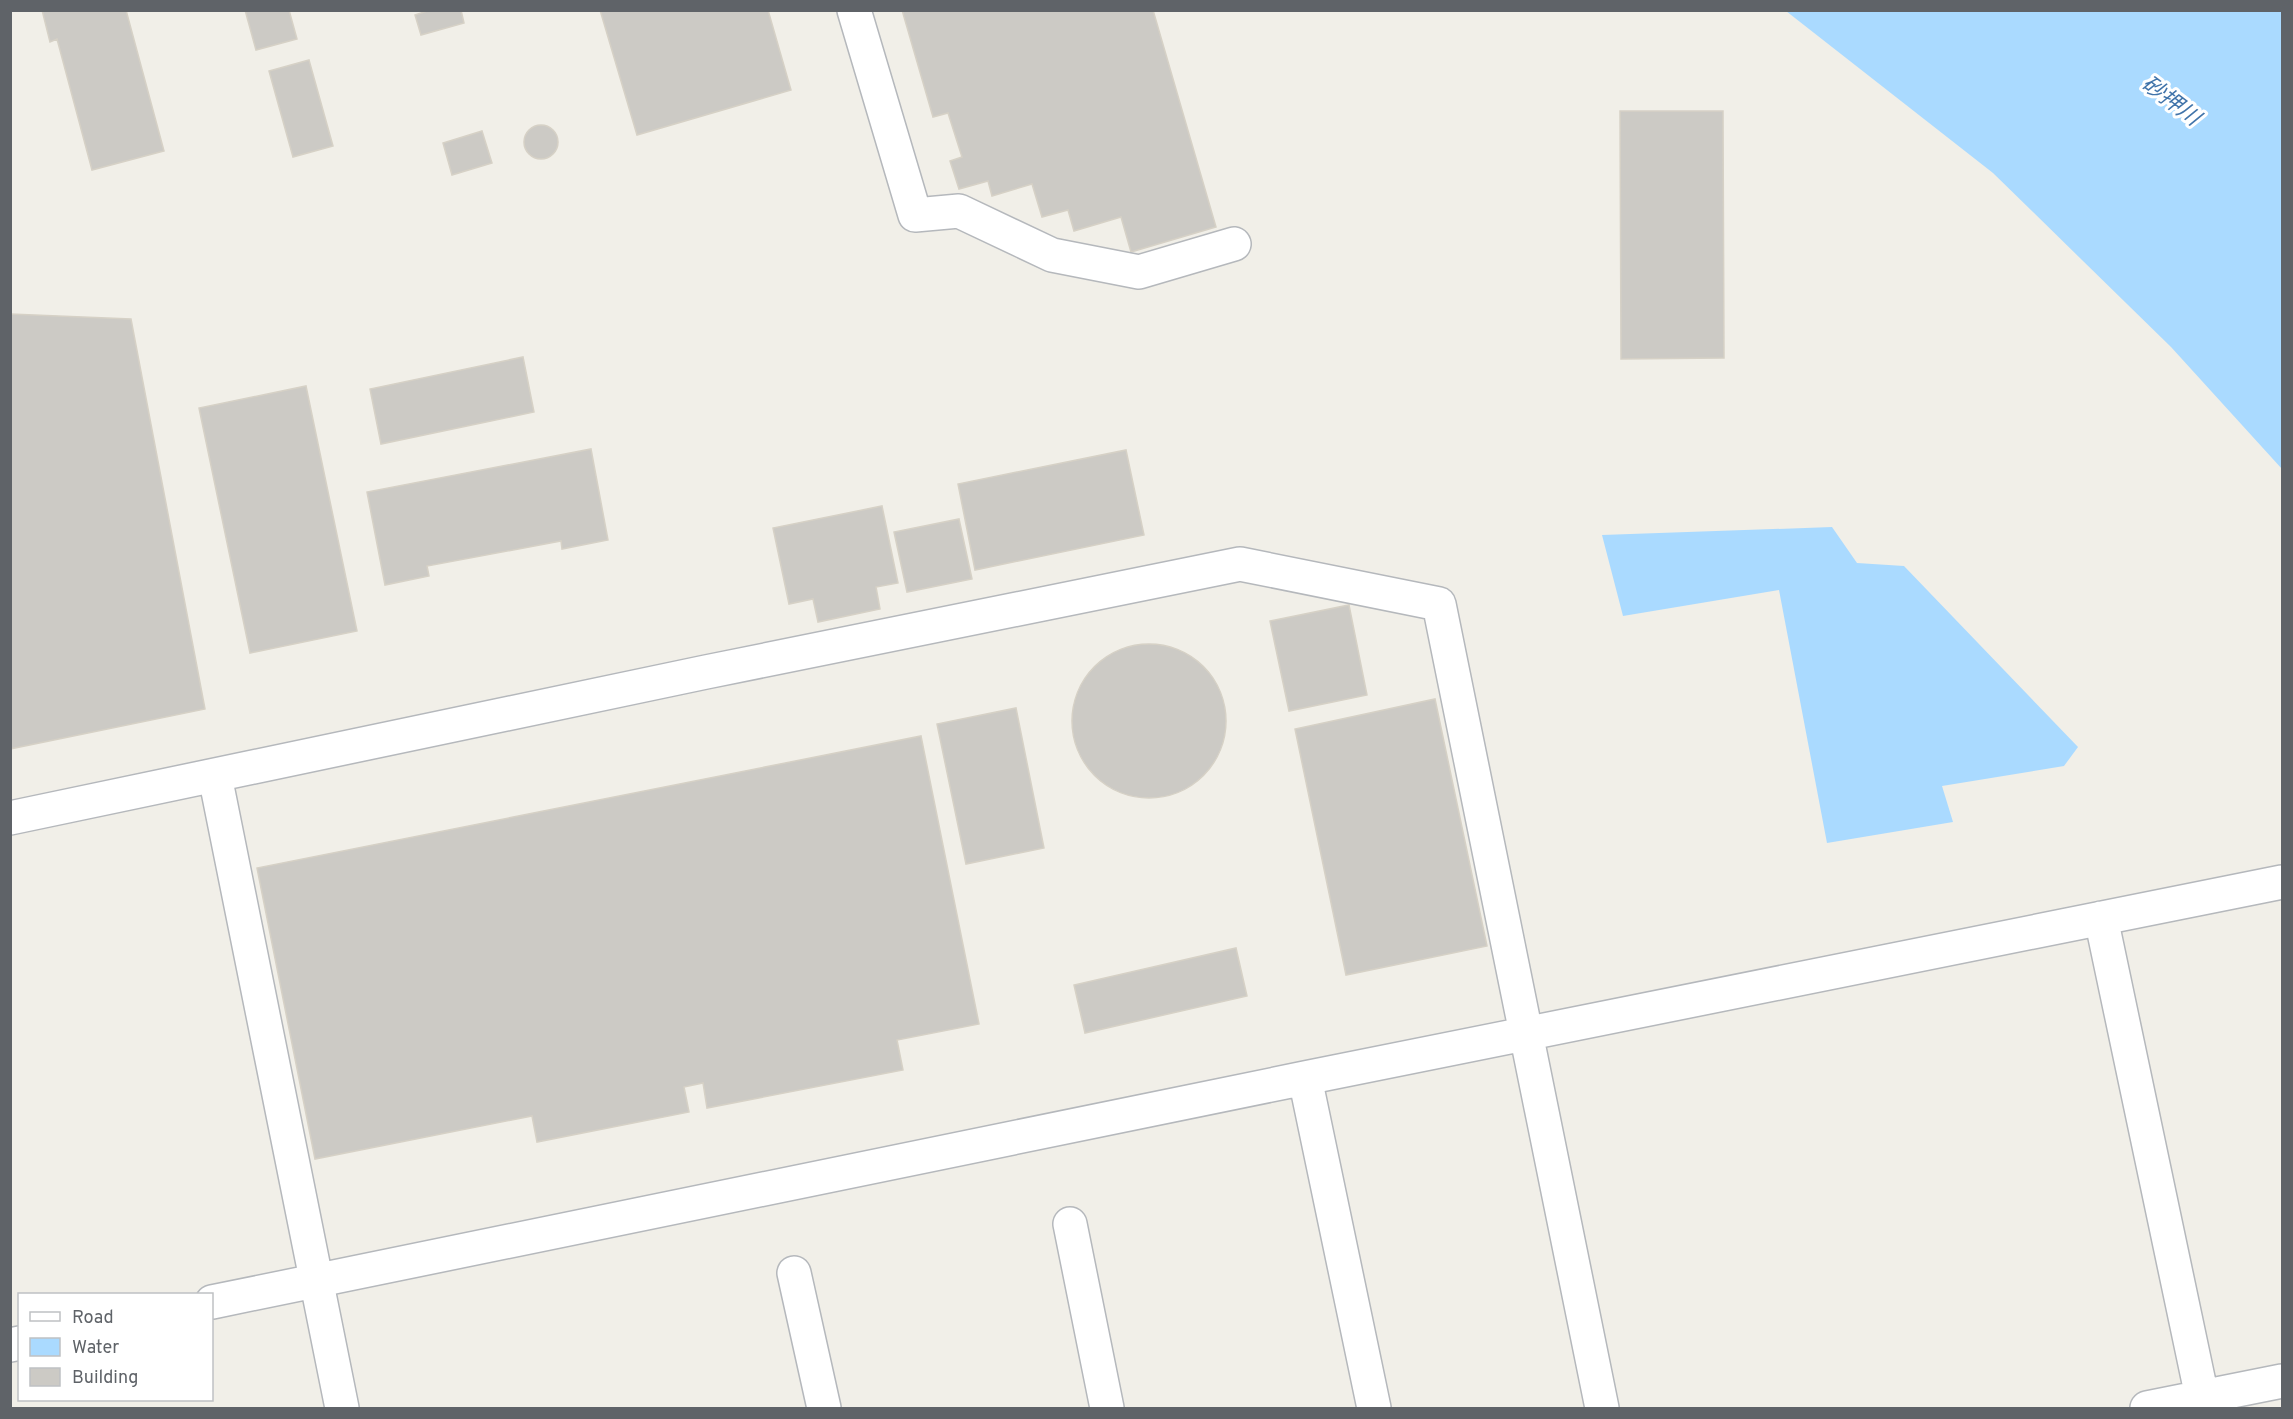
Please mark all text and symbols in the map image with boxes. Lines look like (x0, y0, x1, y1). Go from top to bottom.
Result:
water label: 砂押川 (2136, 71, 2206, 134)
legend (18, 1293, 213, 1401)
text: Road (72, 1307, 114, 1330)
text: Water (72, 1337, 119, 1360)
text: Building (72, 1367, 138, 1390)

